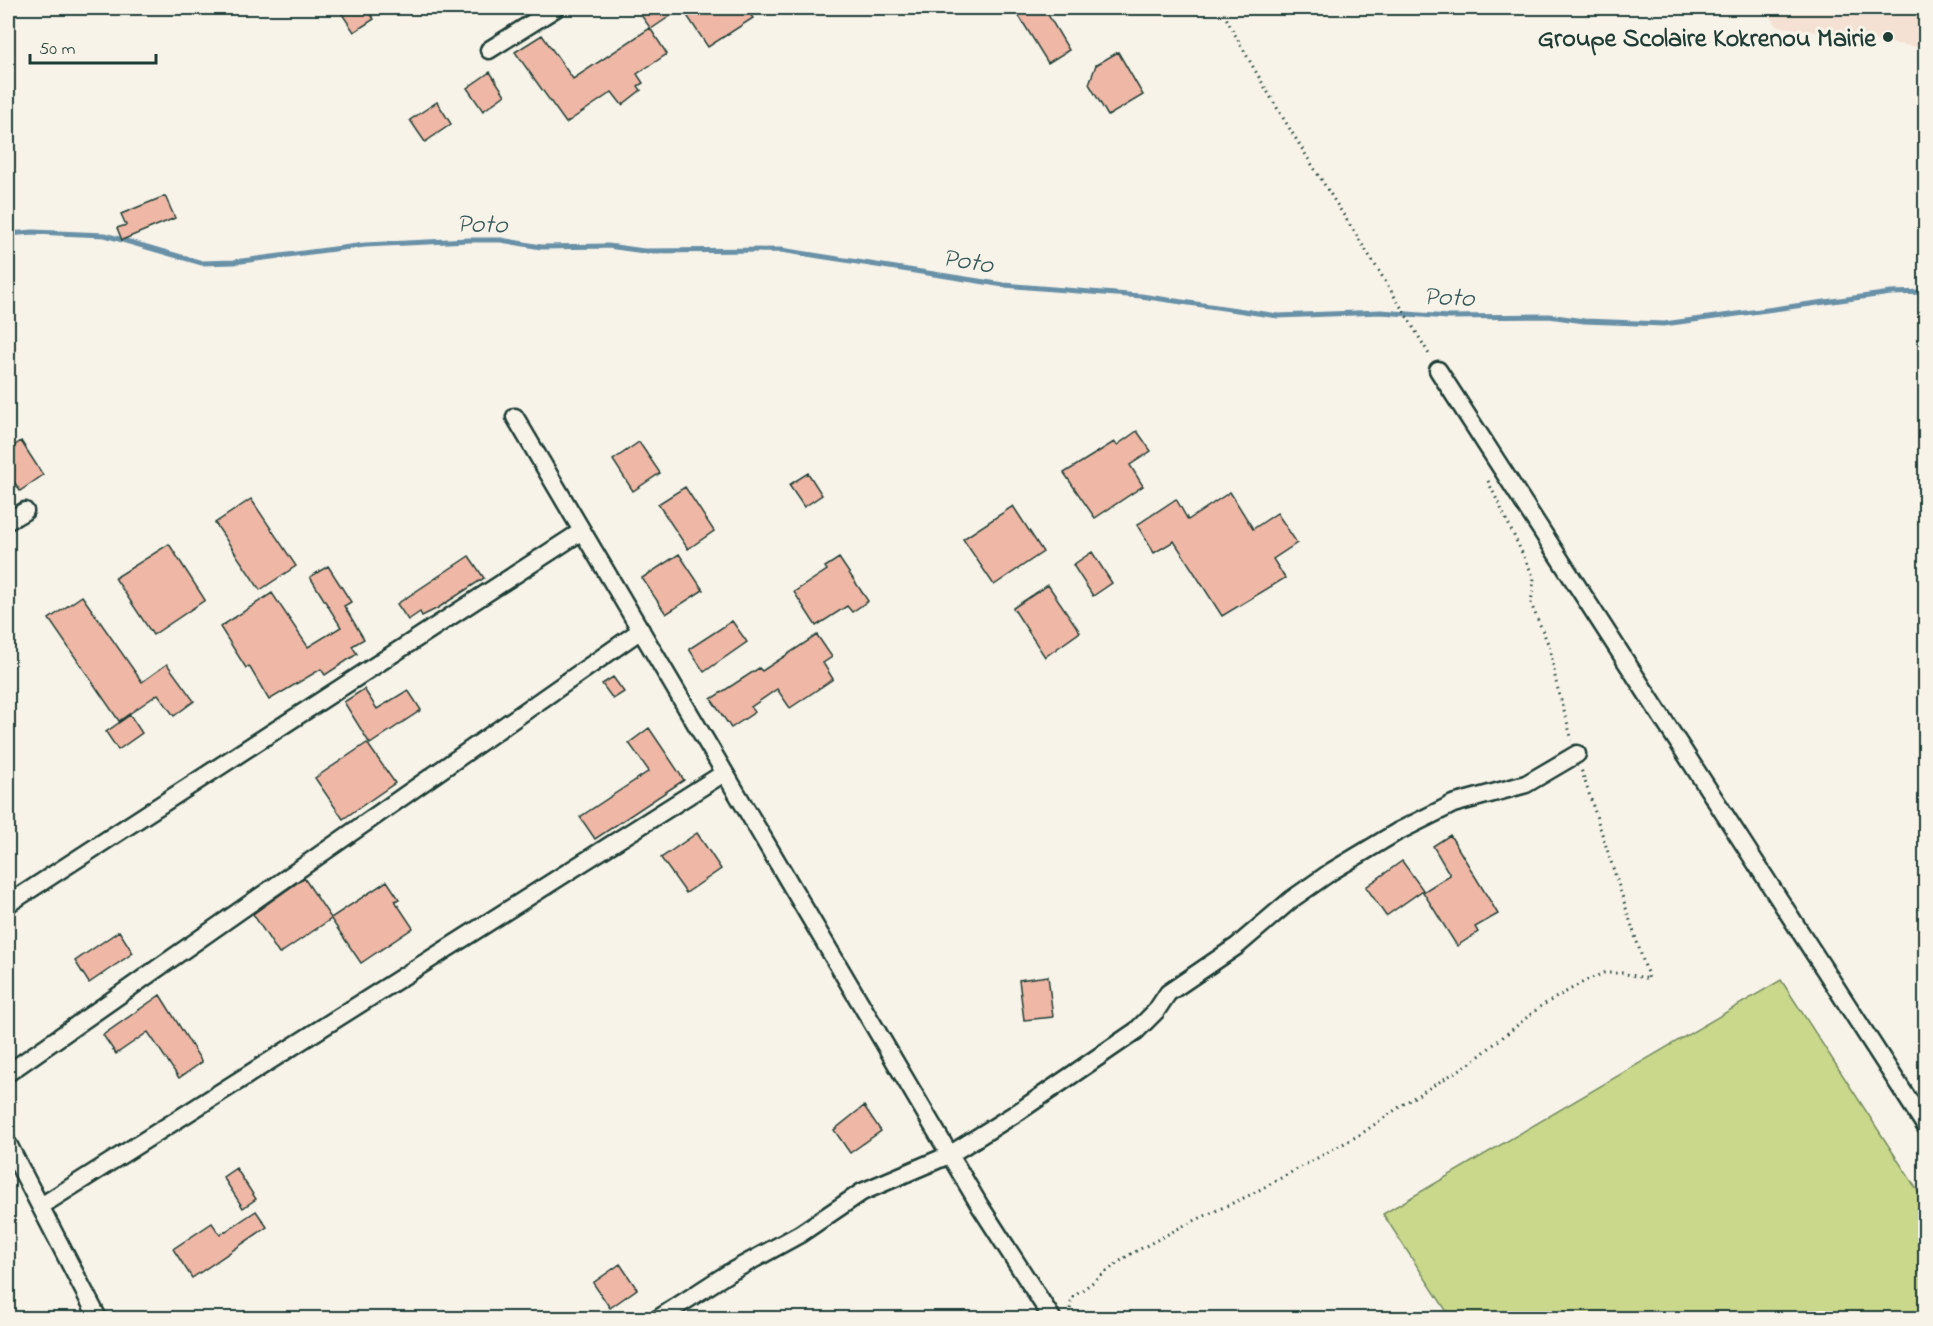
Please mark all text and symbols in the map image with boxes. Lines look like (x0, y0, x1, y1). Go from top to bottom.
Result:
place label: Groupe Scolaire Kokrenou Mairie (1538, 21, 1877, 59)
scale bar (30, 27, 156, 65)
marker: Groupe Scolaire Kokrenou Mairie (1881, 30, 1895, 44)
text: 50 m (39, 37, 76, 63)
water label: Poto (456, 206, 509, 245)
water label: Poto (939, 239, 997, 286)
water label: Poto (1423, 278, 1476, 319)

